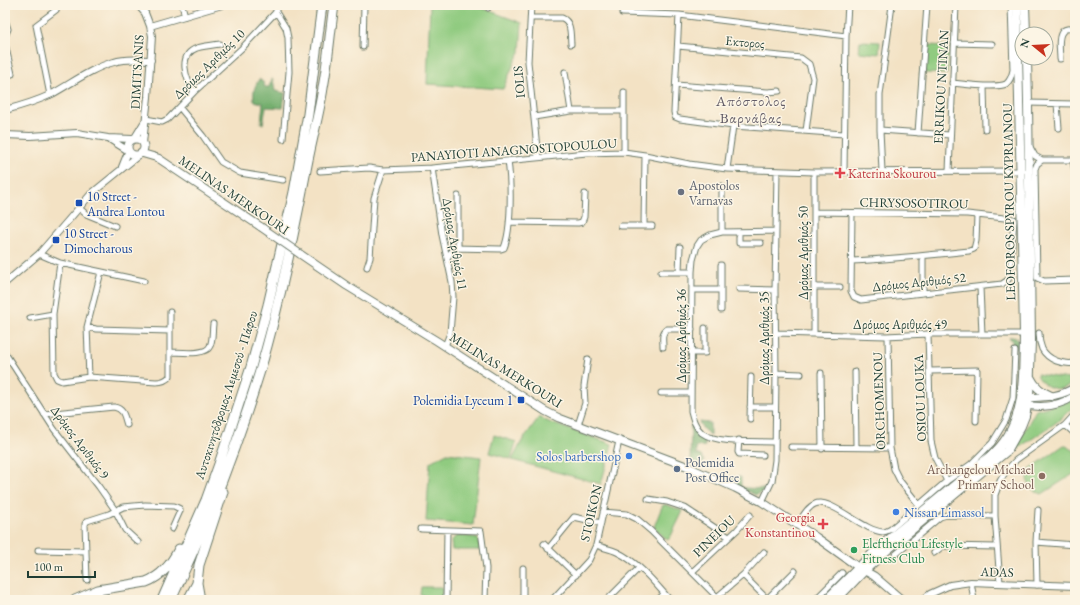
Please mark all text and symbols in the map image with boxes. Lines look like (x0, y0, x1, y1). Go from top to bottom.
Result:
street label: Δρόμος Αριθμός 10 (169, 25, 249, 103)
north arrow (1014, 26, 1054, 66)
street label: ERRIKOU NTINAN (930, 29, 953, 145)
street label: Εκτορος (725, 32, 766, 52)
street label: DIMITSANIS (127, 34, 147, 110)
text: N (1016, 36, 1033, 49)
street label: IOLIS (509, 65, 529, 99)
district label: Απόστολος Βαρνάβας (715, 91, 786, 127)
street label: LEOFOROS SPYROU KYPRIANOU (999, 103, 1019, 301)
street label: PANAYIOTI ANAGNOSTOPOULOU (410, 134, 618, 166)
street label: MELINAS MERKOURI (176, 152, 293, 239)
place label: Katerina Skourou (848, 165, 937, 182)
marker: Katerina Skourou (835, 168, 845, 178)
place label: Apostolos Varnavas (688, 177, 739, 209)
marker: Apostolos Varnavas (676, 187, 686, 197)
place label: 10 Street - Andrea Lontou (86, 188, 165, 220)
street label: CHRYSOSOTIROU (859, 194, 969, 212)
street label: Δρόμος Αριθμός 11 (438, 196, 472, 292)
marker: 10 Street - Andrea Lontou (74, 198, 84, 208)
street label: Δρόμος Αριθμός 50 (795, 206, 812, 300)
place label: 10 Street - Dimocharous (64, 225, 133, 257)
marker: 10 Street - Dimocharous (51, 235, 61, 245)
street label: Δρόμος Αριθμός 52 (871, 269, 967, 295)
street label: Δρόμος Αριθμός 36 (673, 289, 690, 383)
street label: Δρόμος Αριθμός 35 (756, 291, 773, 385)
street label: Αυτοκινητόδρομος Λεμεσού - Πάφου (190, 308, 261, 483)
street label: Δρόμος Αριθμός 49 (853, 316, 948, 333)
street label: MELINAS MERKOURI (447, 329, 566, 412)
street label: ORCHOMENOU (869, 351, 889, 450)
street label: OSIOU LOUKA (910, 353, 930, 442)
place label: Polemidia Lyceum 1 (413, 392, 513, 409)
marker: Polemidia Lyceum 1 (516, 395, 526, 405)
street label: Δρόμος Αριθμός 9 (47, 402, 114, 483)
place label: Solos barbershop (536, 448, 621, 465)
marker: Solos barbershop (624, 451, 634, 461)
place label: Polemidia Post Office (685, 454, 739, 486)
place label: Archangelou Michael Primary School (926, 461, 1034, 493)
marker: Polemidia Post Office (672, 464, 682, 474)
marker: Archangelou Michael Primary School (1037, 471, 1047, 481)
street label: STOIKON (576, 482, 606, 543)
place label: Nissan Limassol (904, 504, 984, 521)
marker: Nissan Limassol (891, 507, 901, 517)
place label: Georgia Konstantinou (745, 509, 816, 541)
street label: PINEIOU (689, 511, 739, 561)
marker: Georgia Konstantinou (818, 519, 828, 529)
place label: Eleftheriou Lifestyle Fitness Club (862, 535, 963, 567)
marker: Eleftheriou Lifestyle Fitness Club (849, 545, 859, 555)
scale bar (28, 553, 95, 579)
text: 100 m (34, 559, 64, 575)
street label: ADAS (979, 563, 1014, 581)

